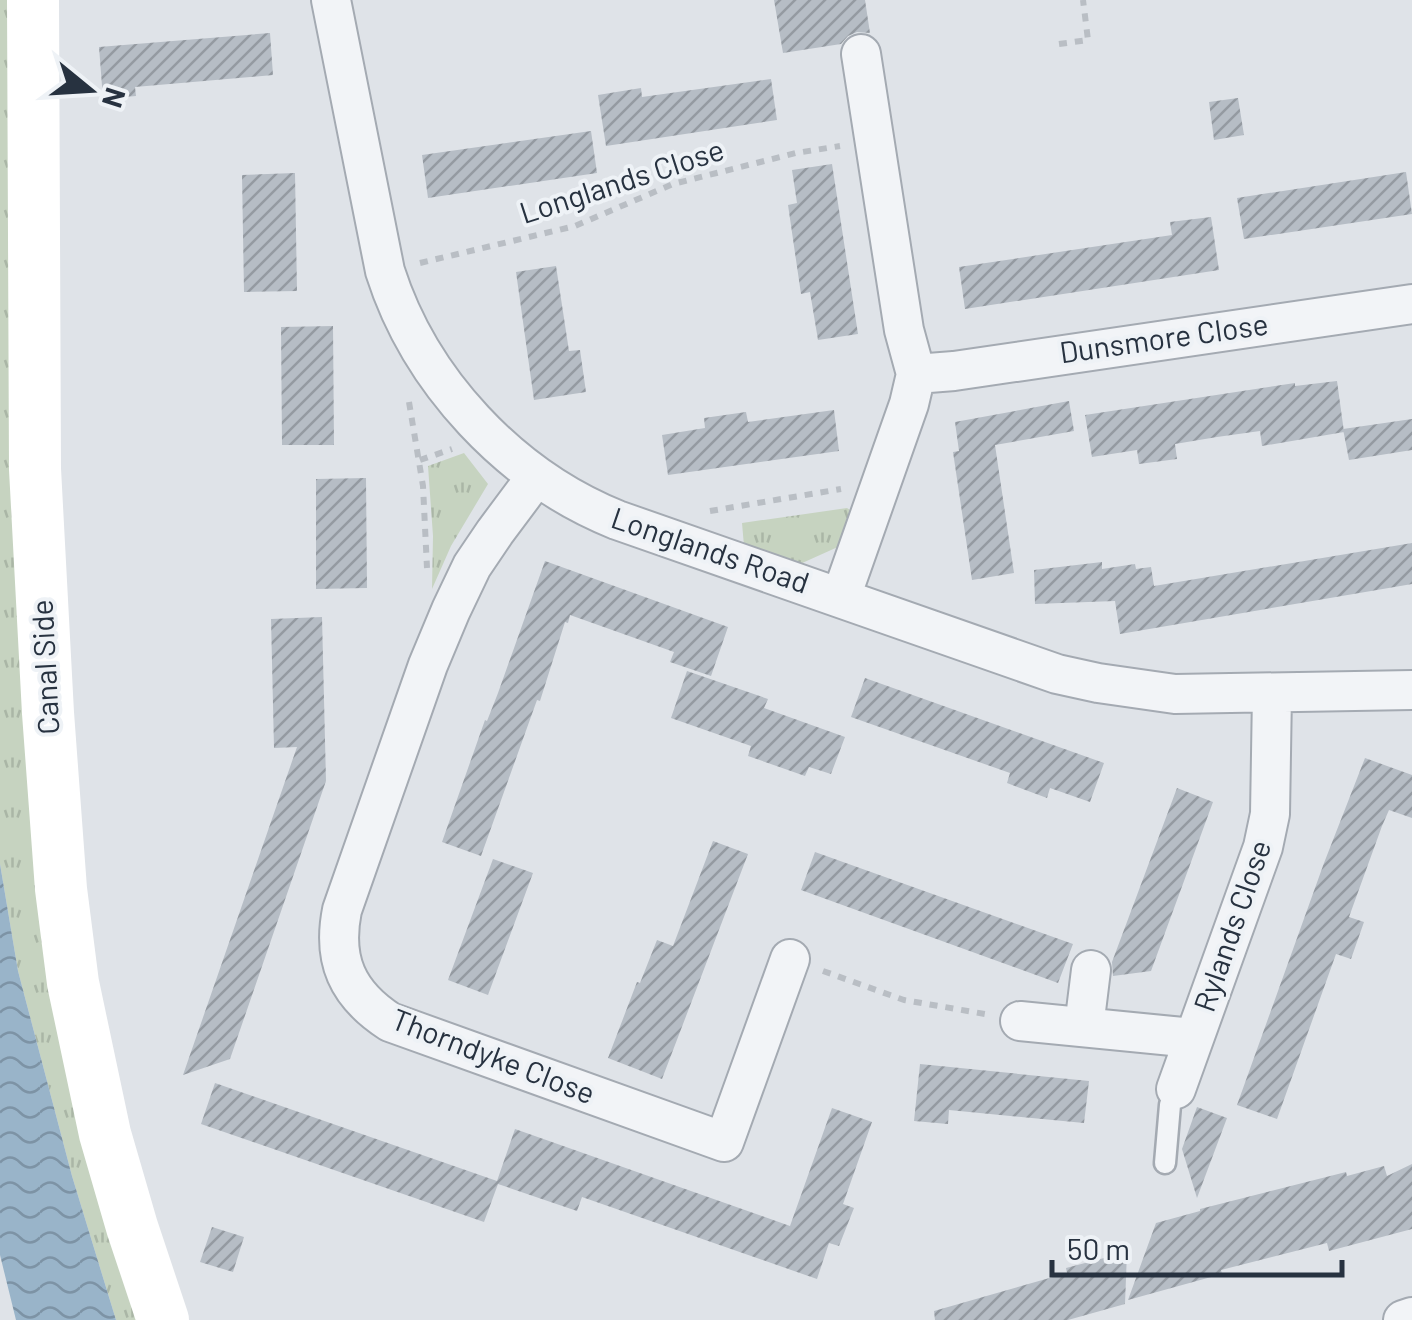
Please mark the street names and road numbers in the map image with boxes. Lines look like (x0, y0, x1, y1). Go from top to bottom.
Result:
street label: Longlands Close (515, 130, 728, 230)
street label: Dunsmore Close (1057, 305, 1270, 369)
street label: Longlands Road (607, 498, 814, 600)
street label: Canal Side (22, 599, 66, 736)
street label: Rylands Close (1185, 835, 1277, 1016)
street label: Thorndyke Close (387, 1000, 600, 1110)

